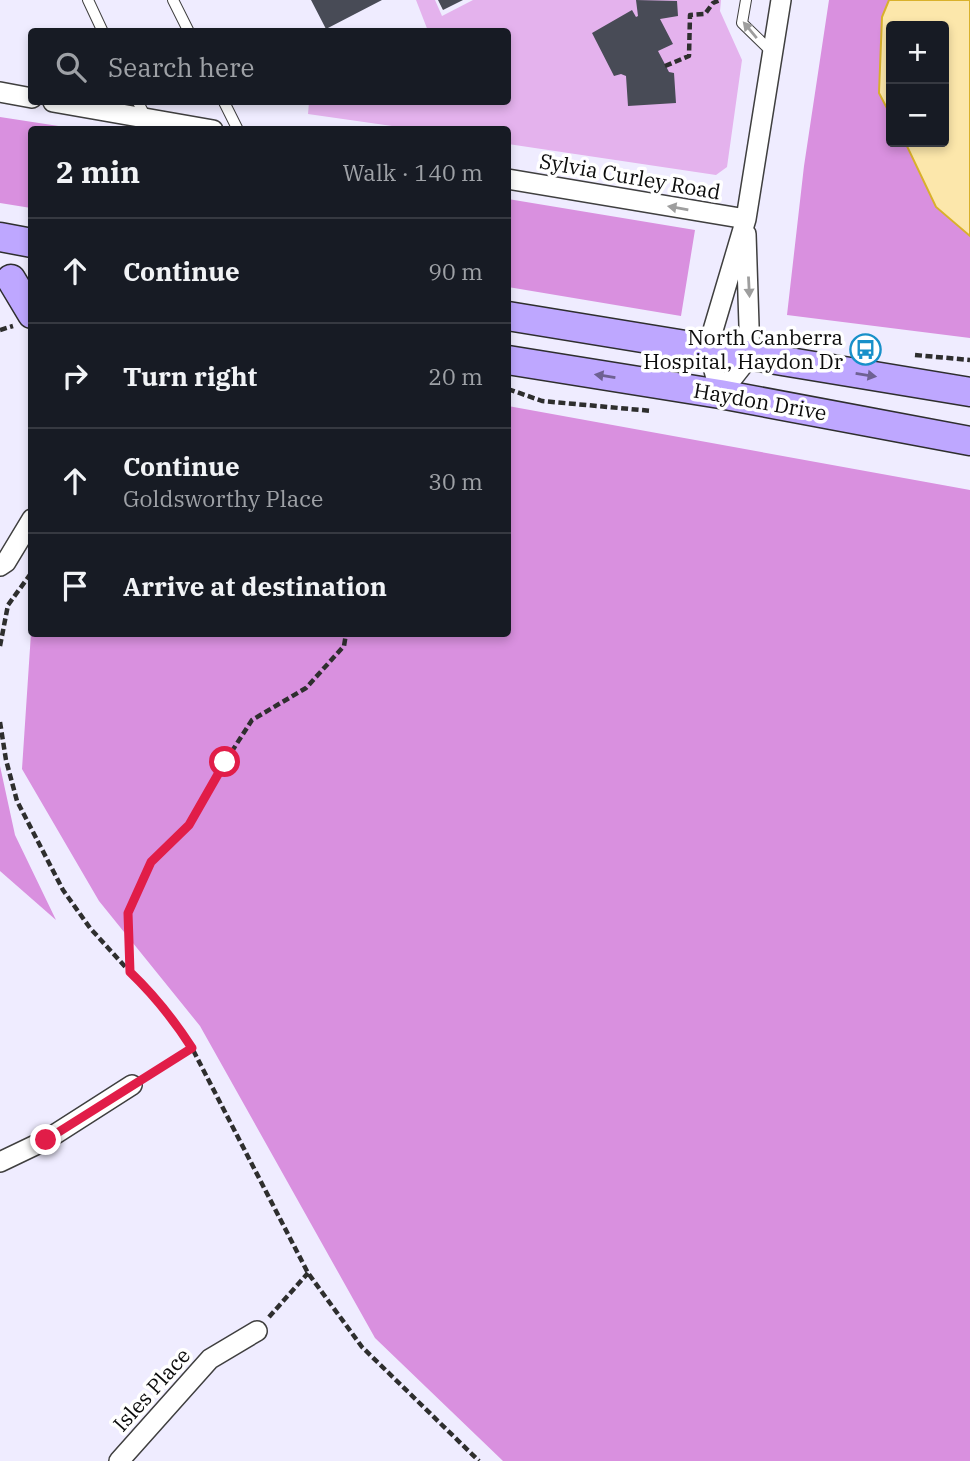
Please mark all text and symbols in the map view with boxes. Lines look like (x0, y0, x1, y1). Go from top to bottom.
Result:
one-way arrow (743, 21, 758, 39)
map controls (886, 21, 949, 147)
button: + (886, 21, 949, 84)
search box (28, 28, 511, 105)
icon: search (52, 48, 90, 86)
text: Search here (108, 50, 254, 84)
button: − (886, 84, 949, 147)
street label: Sylvia Curley Road (537, 146, 723, 206)
text: 2 min (56, 152, 140, 191)
text: Walk · 140 m (342, 157, 483, 187)
one-way arrow (667, 202, 689, 213)
icon: ahead (56, 252, 94, 290)
text: Continue (123, 254, 240, 288)
text: 90 m (428, 256, 483, 286)
one-way arrow (743, 276, 754, 298)
place label: North Canberra Hospital, Haydon Dr (643, 323, 844, 375)
bus stop icon: North Canberra Hospital, Haydon Dr (849, 333, 883, 367)
icon: right (56, 357, 94, 395)
text: Turn right (123, 359, 257, 393)
text: 20 m (428, 361, 483, 391)
one-way arrow (594, 370, 616, 381)
one-way arrow (855, 370, 877, 381)
street label: Haydon Drive (691, 376, 829, 427)
text: Continue (123, 449, 240, 483)
icon: ahead (56, 462, 94, 500)
text: 30 m (428, 466, 483, 496)
text: Goldsworthy Place (123, 483, 323, 513)
icon: arrive (56, 567, 94, 605)
text: Arrive at destination (123, 569, 387, 603)
route start (209, 746, 240, 777)
route end (30, 1124, 61, 1155)
street label: Isles Place (106, 1342, 196, 1437)

